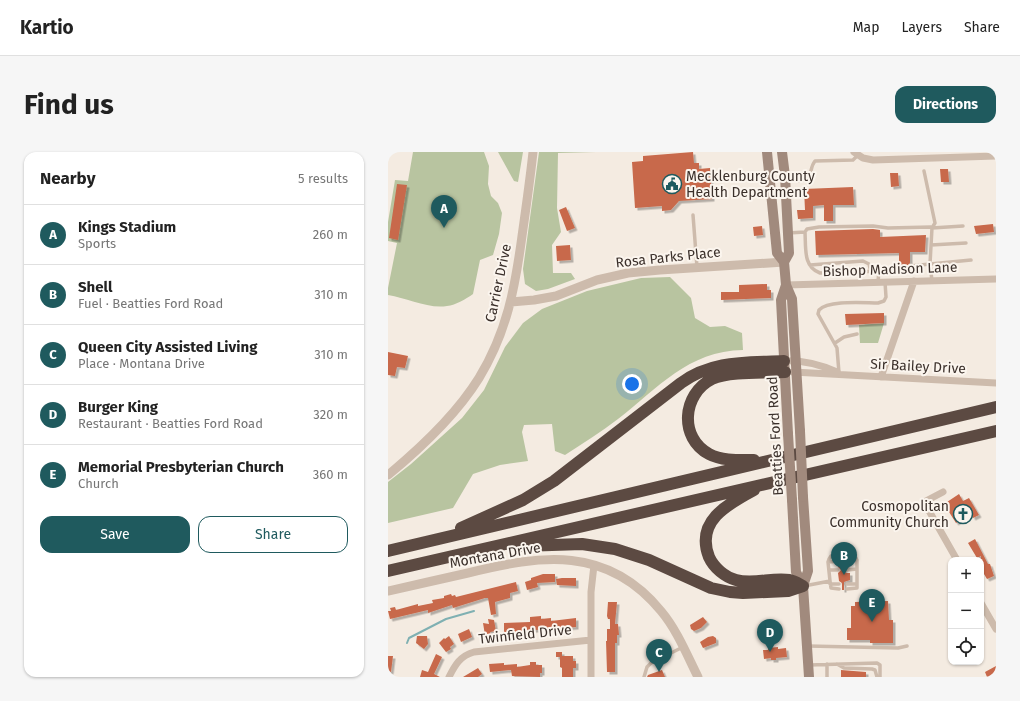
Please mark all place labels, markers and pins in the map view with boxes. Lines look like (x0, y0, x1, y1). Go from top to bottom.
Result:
place label: Mecklenburg County Health Department (686, 168, 815, 201)
public building icon: Mecklenburg County Health Department (661, 173, 683, 195)
pin: A (431, 195, 457, 228)
place label: Cosmopolitan Community Church (829, 498, 949, 531)
church icon: Cosmopolitan Community Church (952, 503, 974, 525)
pin: B (831, 542, 857, 575)
pin: E (859, 589, 885, 622)
pin: D (757, 619, 783, 652)
pin: C (646, 639, 672, 672)

